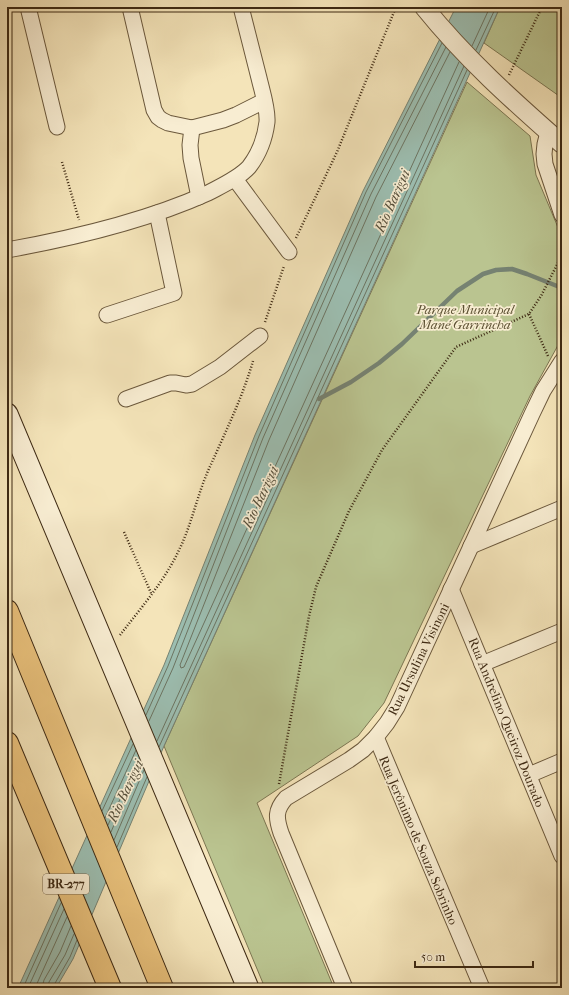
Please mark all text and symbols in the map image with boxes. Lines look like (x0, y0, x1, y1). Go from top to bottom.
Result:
water label: Rio Barigui (371, 166, 414, 236)
park label: Parque Municipal Mané Garrincha (415, 302, 515, 332)
water label: Rio Barigui (238, 462, 283, 532)
street label: Rua Ursulina Visinoni (385, 600, 452, 718)
street label: Rua Andrelino Queiroz Dourado (466, 635, 548, 810)
street label: Rua Jerônimo de Souza Sobrinho (376, 753, 461, 927)
water label: Rio Barigui (103, 756, 148, 826)
road number: BR-277 (43, 874, 89, 894)
scale bar (415, 943, 533, 969)
text: 50 m (421, 950, 445, 964)

